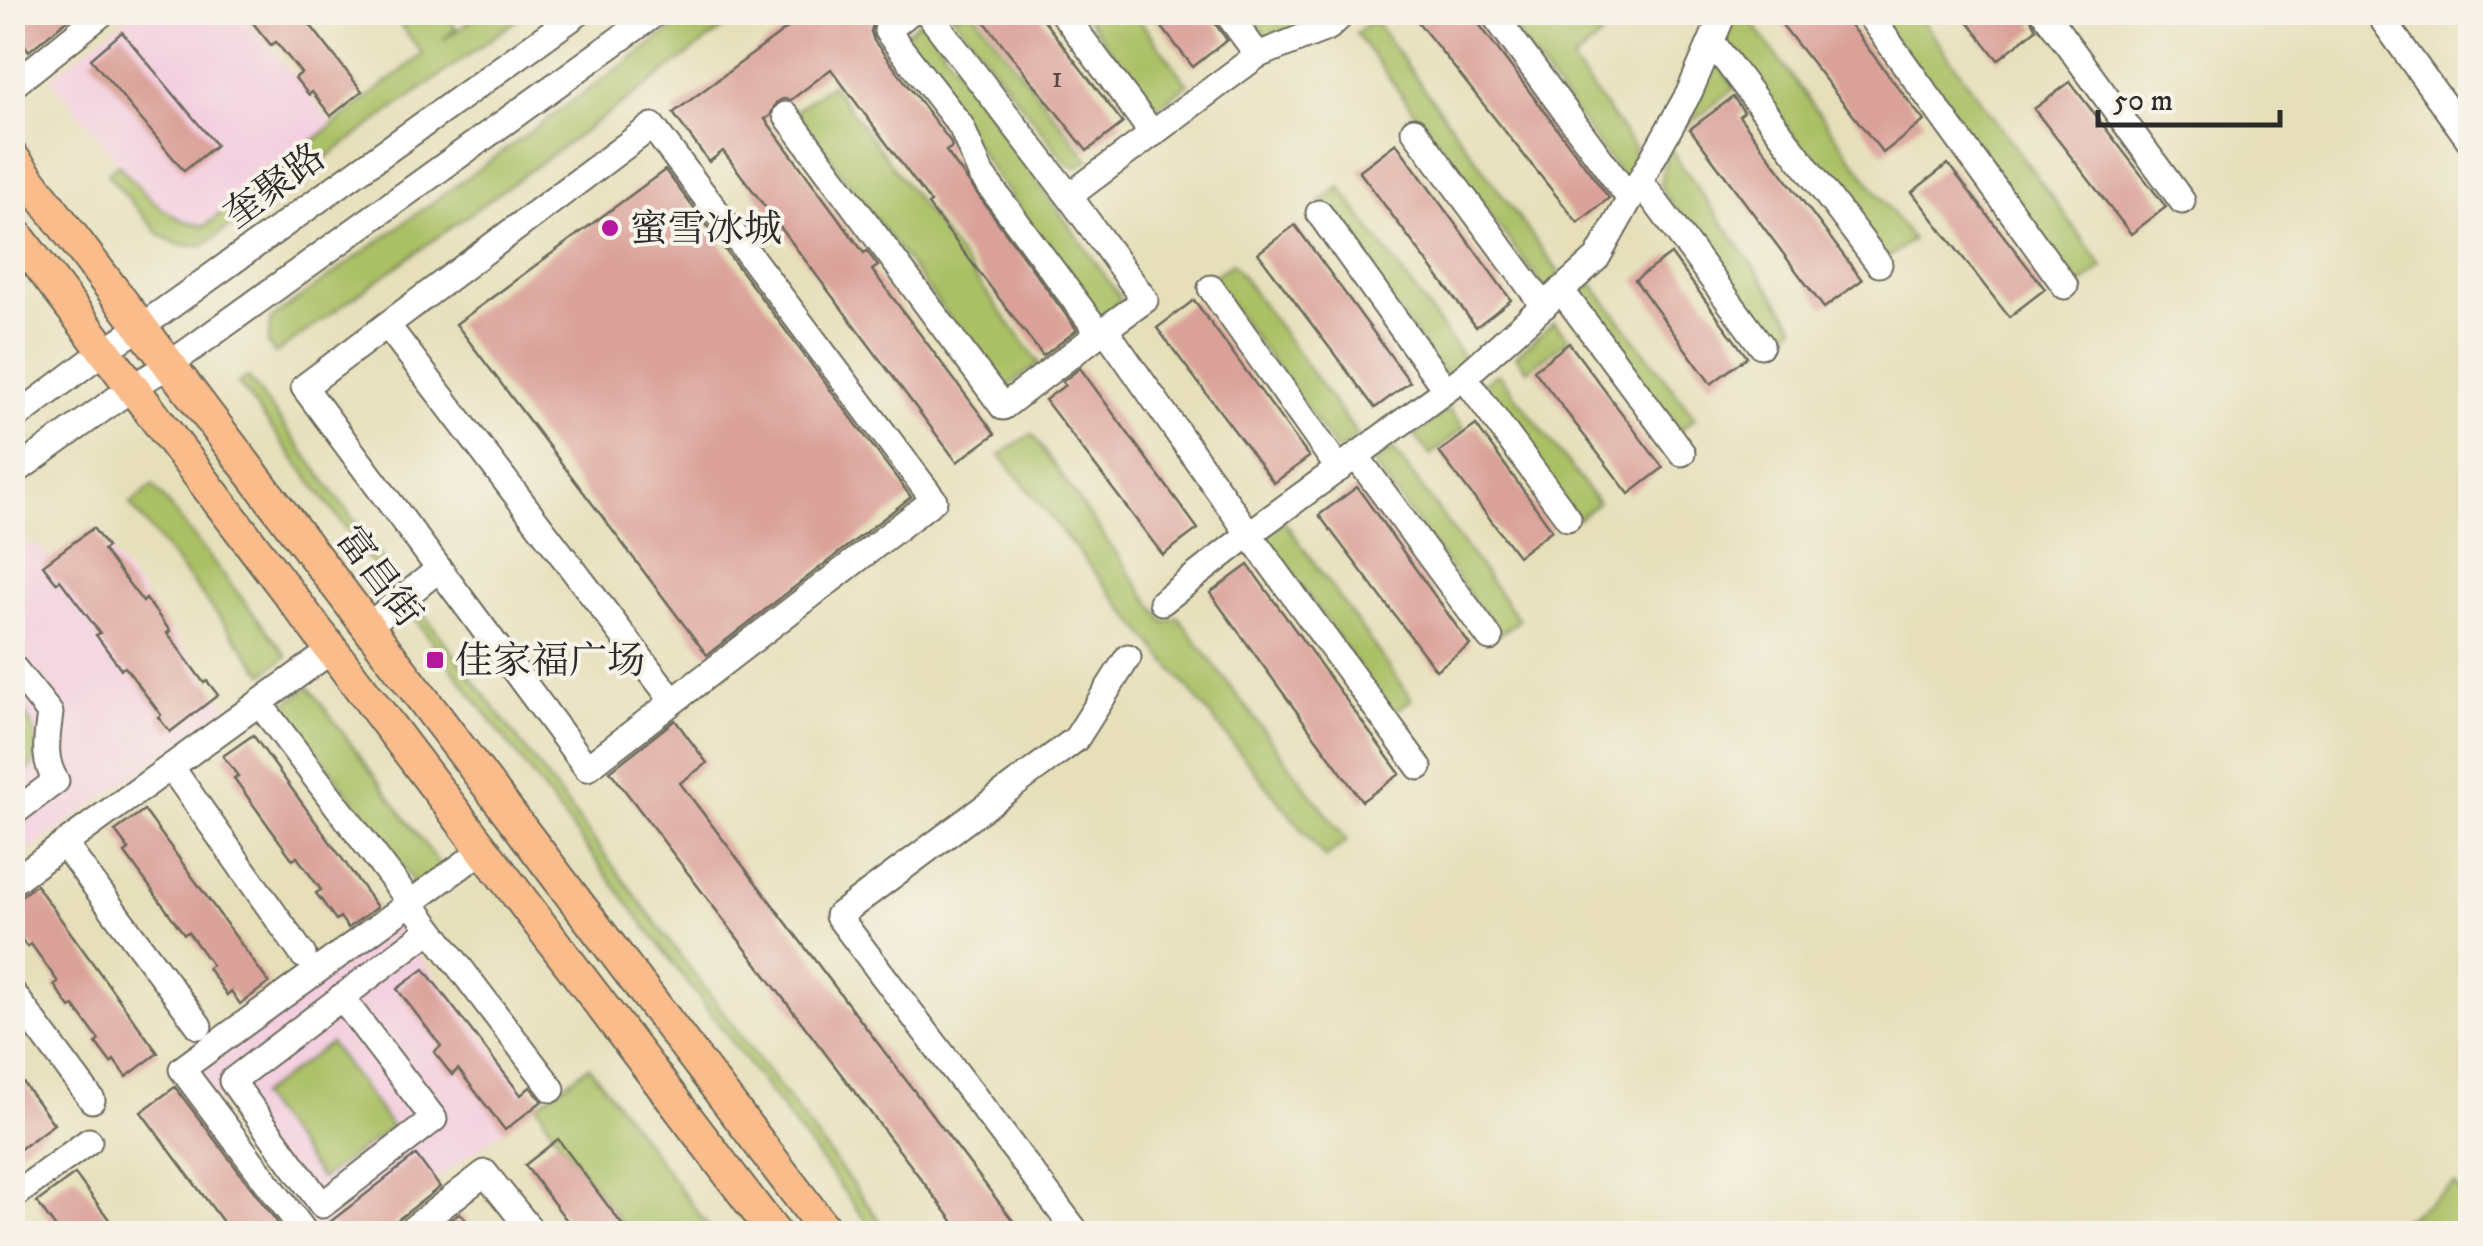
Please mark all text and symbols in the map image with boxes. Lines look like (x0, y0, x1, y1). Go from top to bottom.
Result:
house number: 1 (1051, 58, 1063, 98)
scale bar (2098, 65, 2280, 127)
text: 50 m (2113, 83, 2173, 120)
street label: 奎聚路 (215, 134, 335, 240)
place label: 蜜雪冰城 (630, 206, 782, 254)
marker: 蜜雪冰城 (599, 217, 621, 239)
street label: 富昌街 (325, 517, 432, 637)
place label: 佳家福广场 (455, 638, 645, 686)
marker: 佳家福广场 (424, 649, 446, 671)

